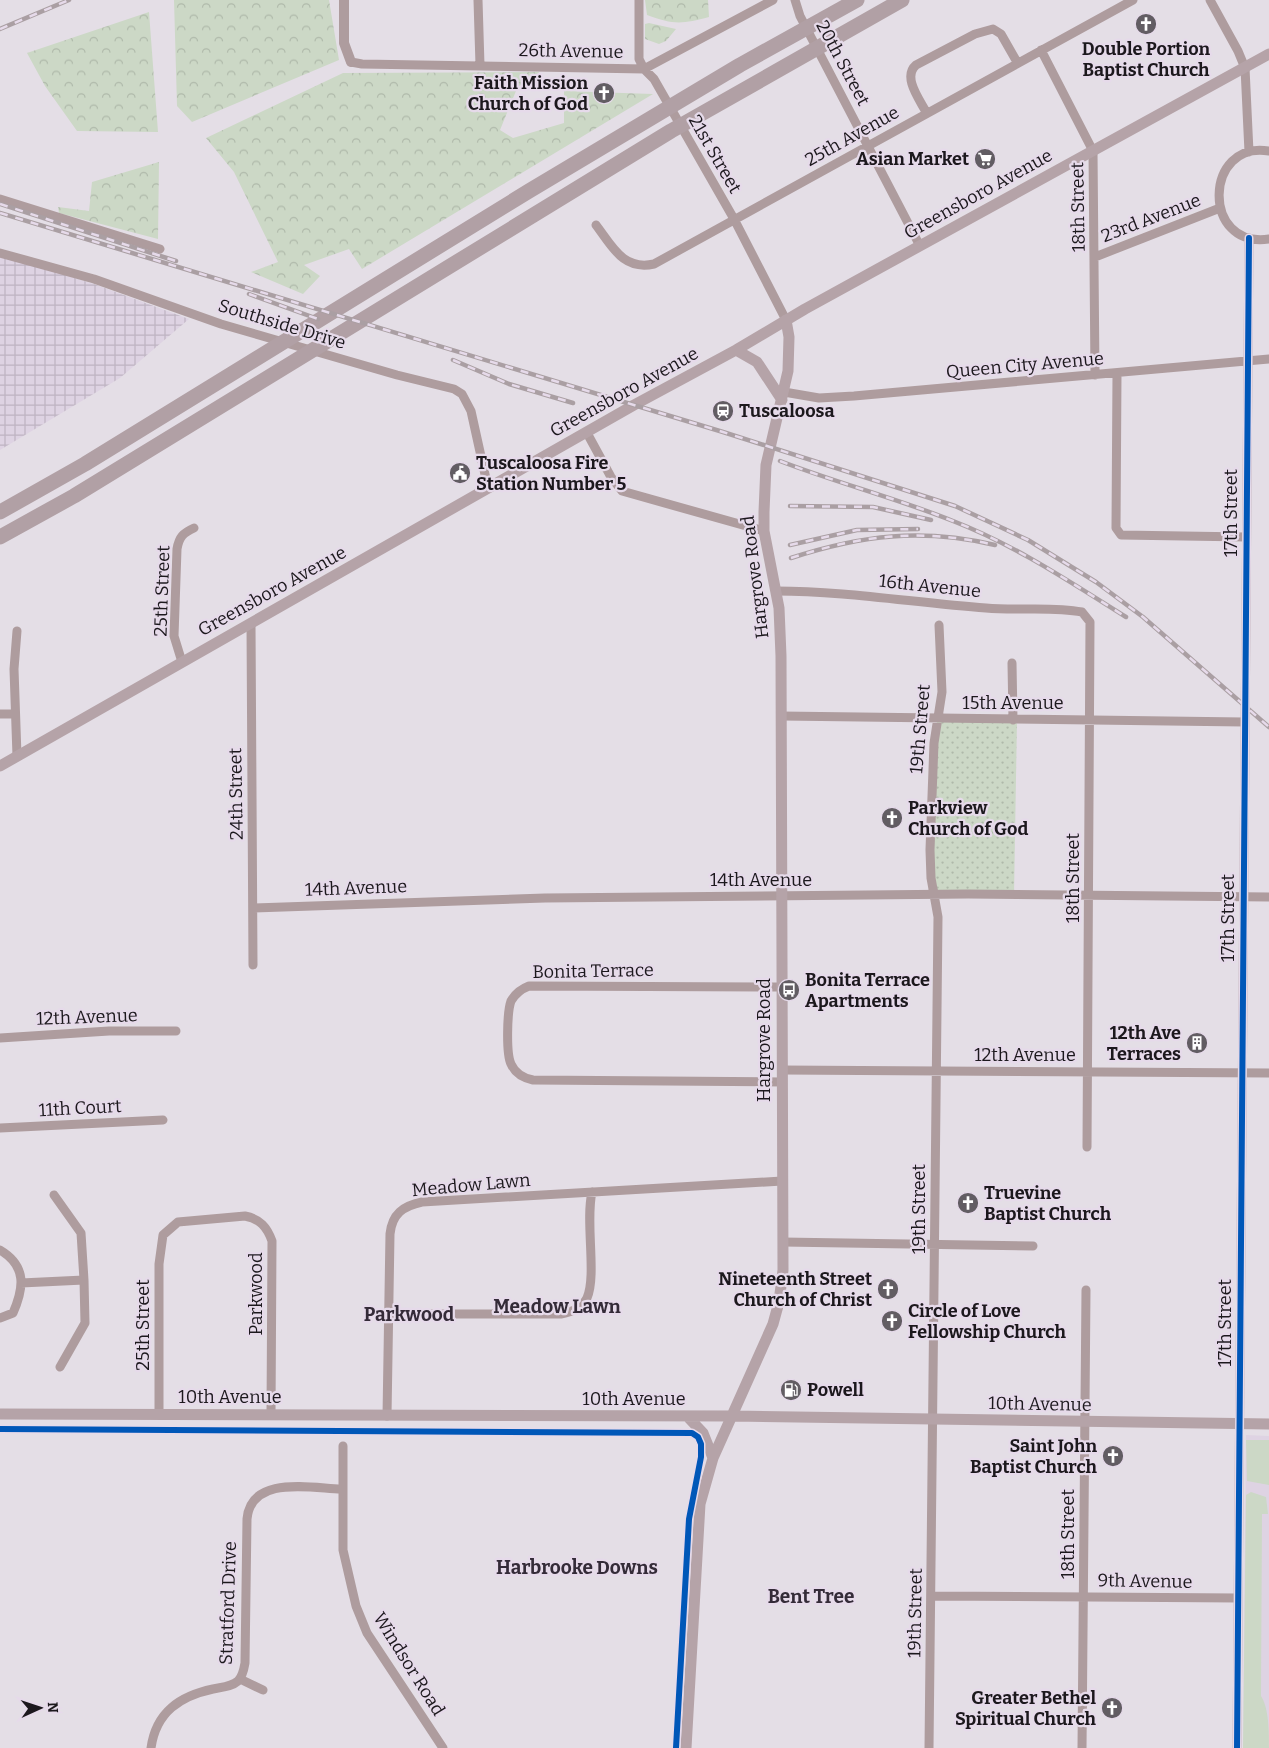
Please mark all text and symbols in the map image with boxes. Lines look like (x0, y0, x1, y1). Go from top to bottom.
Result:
church icon: Double Portion Baptist Church (1134, 12, 1158, 36)
street label: 20th Street (811, 17, 875, 110)
place label: Double Portion Baptist Church (1082, 38, 1211, 81)
street label: 26th Avenue (518, 39, 624, 63)
place label: Faith Mission Church of God (468, 72, 588, 115)
church icon: Faith Mission Church of God (592, 81, 616, 105)
street label: 25th Avenue (801, 101, 903, 171)
street label: 21st Street (684, 111, 746, 197)
street label: Greensboro Avenue (900, 144, 1056, 244)
supermarket icon: Asian Market (973, 147, 997, 171)
place label: Asian Market (856, 148, 969, 170)
street label: 18th Street (1066, 161, 1090, 252)
street label: 23rd Avenue (1098, 189, 1204, 247)
street label: Southside Drive (216, 294, 348, 354)
street label: Greensboro Avenue (546, 342, 702, 442)
street label: Queen City Avenue (945, 347, 1105, 383)
station icon: Tuscaloosa (711, 399, 735, 423)
place label: Tuscaloosa (739, 400, 835, 422)
place label: Tuscaloosa Fire Station Number 5 (476, 452, 626, 495)
public building icon: Tuscaloosa Fire Station Number 5 (448, 461, 472, 485)
street label: 17th Street (1220, 468, 1242, 557)
street label: Hargrove Road (737, 514, 773, 640)
street label: Greensboro Avenue (194, 541, 350, 641)
street label: 25th Street (149, 544, 175, 637)
street label: 16th Avenue (878, 570, 982, 602)
street label: 19th Street (905, 683, 935, 775)
street label: 15th Avenue (962, 692, 1064, 714)
street label: 24th Street (224, 747, 248, 840)
place label: Parkview Church of God (908, 797, 1028, 840)
church icon: Parkview Church of God (880, 806, 904, 830)
street label: 18th Street (1062, 833, 1084, 923)
street label: 14th Avenue (710, 869, 812, 891)
street label: 17th Street (1217, 873, 1239, 962)
street label: 14th Avenue (305, 875, 407, 901)
street label: Bonita Terrace (532, 959, 654, 983)
place label: Bonita Terrace Apartments (805, 969, 930, 1012)
street label: Hargrove Road (753, 978, 775, 1102)
bus stop icon: Bonita Terrace Apartments (777, 978, 801, 1002)
street label: 12th Avenue (36, 1004, 138, 1030)
place label: 12th Ave Terraces (1107, 1022, 1181, 1065)
building icon: 12th Ave Terraces (1185, 1031, 1209, 1055)
street label: 12th Avenue (974, 1044, 1076, 1066)
street label: 11th Court (38, 1095, 122, 1121)
street label: 19th Street (908, 1164, 930, 1254)
street label: Meadow Lawn (411, 1169, 532, 1201)
place label: Truevine Baptist Church (984, 1182, 1112, 1225)
church icon: Truevine Baptist Church (956, 1191, 980, 1215)
street label: Parkwood (245, 1252, 267, 1336)
place label: Nineteenth Street Church of Christ (718, 1268, 872, 1311)
church icon: Nineteenth Street Church of Christ (876, 1277, 900, 1301)
street label: 17th Street (1214, 1278, 1236, 1367)
street label: 25th Street (132, 1279, 154, 1371)
district label: Meadow Lawn (493, 1295, 622, 1318)
place label: Circle of Love Fellowship Church (908, 1300, 1066, 1343)
district label: Parkwood (364, 1303, 455, 1326)
church icon: Circle of Love Fellowship Church (880, 1309, 904, 1333)
fuel station icon: Powell (779, 1378, 803, 1402)
place label: Powell (807, 1379, 864, 1401)
street label: 10th Avenue (178, 1386, 282, 1408)
street label: 10th Avenue (582, 1388, 686, 1410)
street label: 10th Avenue (988, 1392, 1092, 1416)
place label: Saint John Baptist Church (970, 1435, 1098, 1478)
church icon: Saint John Baptist Church (1101, 1444, 1125, 1468)
street label: 18th Street (1057, 1489, 1079, 1579)
street label: Stratford Drive (215, 1541, 241, 1665)
district label: Harbrooke Downs (496, 1556, 658, 1579)
street label: 19th Street (903, 1567, 927, 1658)
street label: 9th Avenue (1097, 1569, 1193, 1593)
district label: Bent Tree (768, 1585, 854, 1608)
street label: Windsor Road (368, 1608, 450, 1720)
north arrow (15, 1683, 65, 1733)
place label: Greater Bethel Spiritual Church (955, 1687, 1097, 1730)
church icon: Greater Bethel Spiritual Church (1100, 1696, 1124, 1720)
text: N (44, 1702, 61, 1713)

